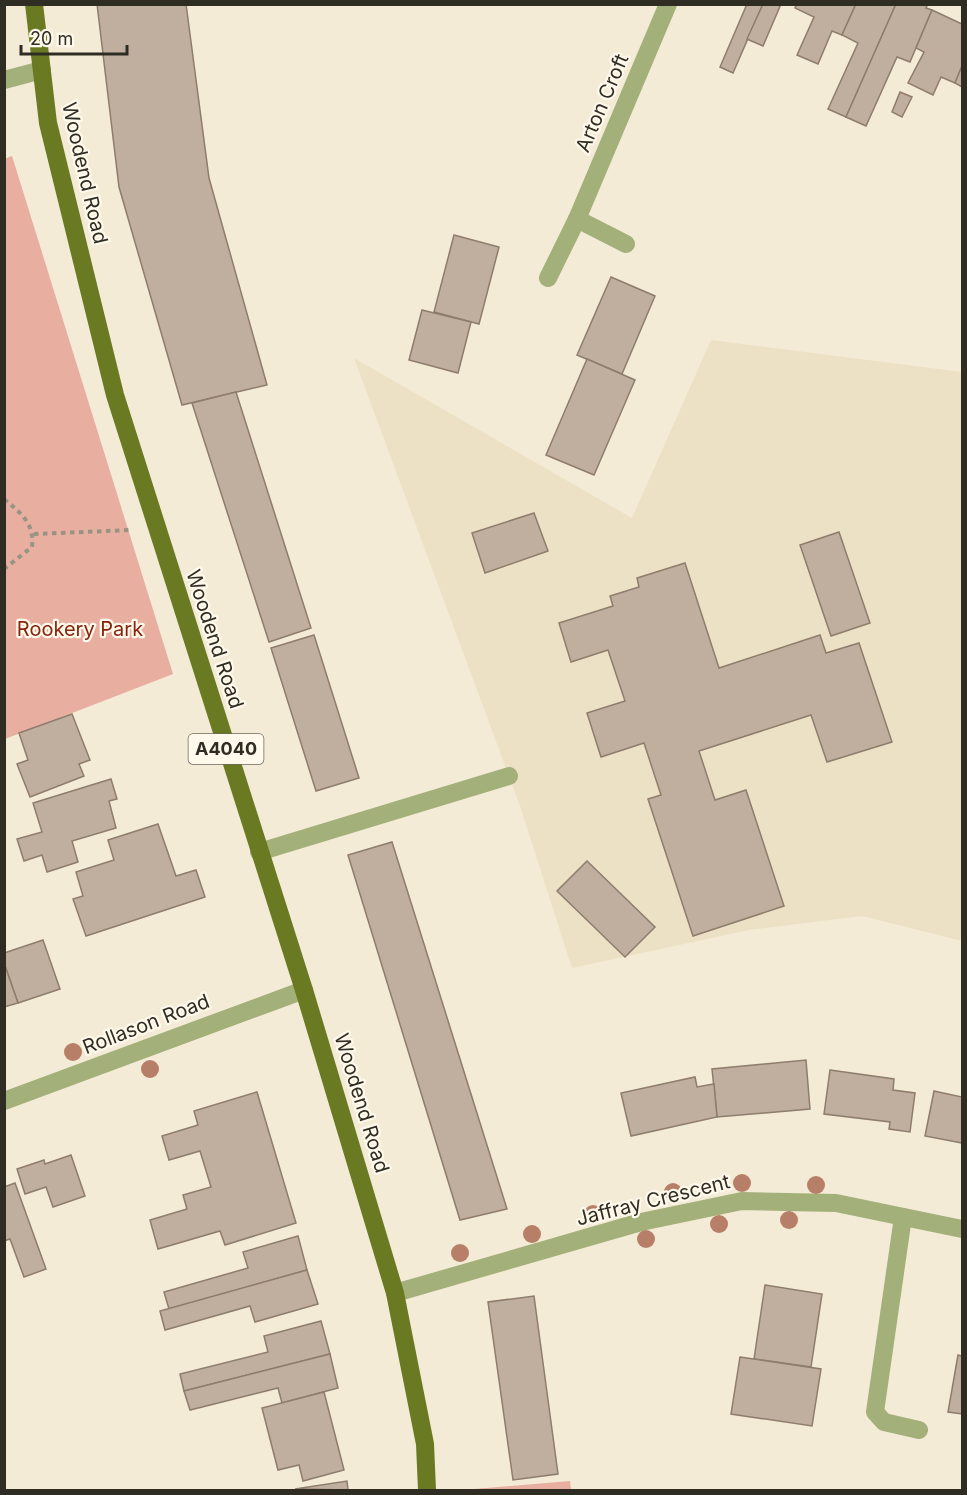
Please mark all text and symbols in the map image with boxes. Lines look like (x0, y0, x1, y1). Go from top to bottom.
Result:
scale bar (21, 18, 128, 56)
text: 20 m (30, 28, 73, 49)
street label: Arton Croft (571, 50, 634, 156)
street label: Woodend Road (57, 100, 113, 246)
street label: Woodend Road (181, 567, 249, 711)
park label: Rookery Park (17, 617, 143, 641)
road number: A4040 (188, 734, 264, 764)
street label: Rollason Road (79, 989, 213, 1059)
street label: Woodend Road (329, 1030, 395, 1176)
street label: Jaffray Crescent (574, 1169, 733, 1231)

